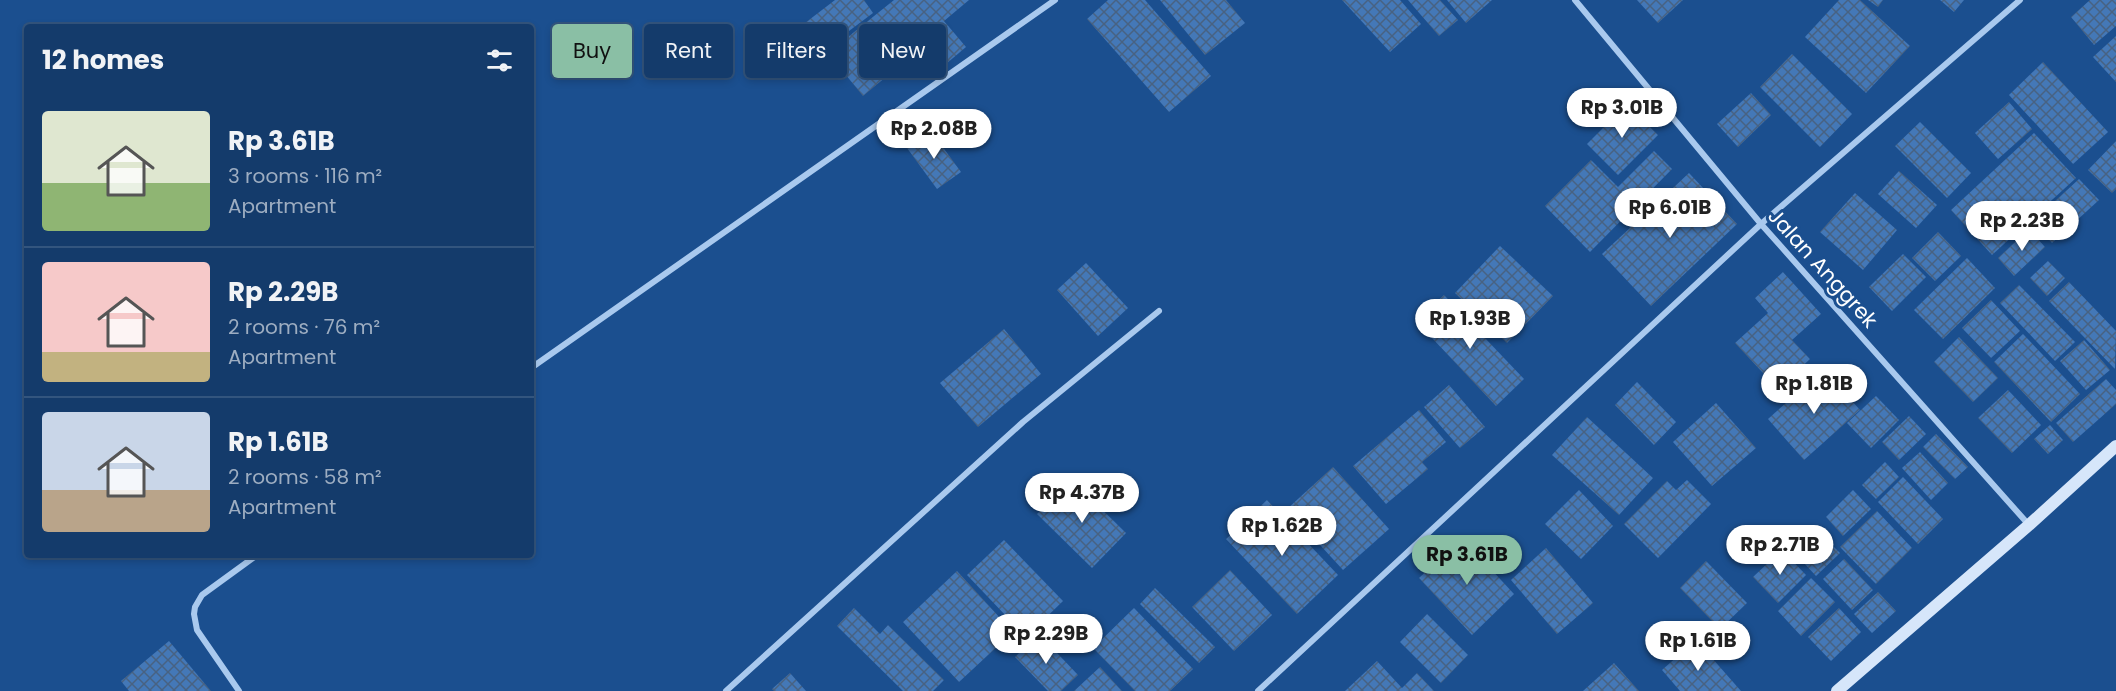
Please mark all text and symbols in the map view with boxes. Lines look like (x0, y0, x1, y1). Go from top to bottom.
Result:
chip: Buy (552, 24, 632, 78)
chip: Rent (644, 24, 733, 78)
chip: Filters (745, 24, 847, 78)
chip: New (859, 24, 946, 78)
text: 12 homes (42, 42, 164, 78)
icon: filters (483, 44, 516, 77)
pin: Rp 3.01B (1560, 88, 1684, 139)
text: Rp 3.01B (1581, 93, 1663, 121)
pin: Rp 2.08B (872, 109, 996, 160)
text: Rp 2.08B (890, 114, 978, 142)
text: Rp 3.61B (228, 123, 335, 159)
icon: home (90, 135, 162, 207)
text: 3 rooms · 116 m² (228, 162, 382, 190)
pin: Rp 6.01B (1608, 188, 1732, 239)
text: Apartment (228, 192, 336, 220)
text: Rp 6.01B (1629, 193, 1711, 221)
pin: Rp 2.23B (1960, 201, 2084, 252)
street label: Jalan Anggrek (1762, 202, 1885, 334)
text: Rp 2.23B (1980, 206, 2064, 234)
text: Rp 2.29B (228, 274, 338, 310)
icon: home (90, 286, 162, 358)
pin: Rp 1.93B (1408, 299, 1532, 350)
text: Rp 1.93B (1429, 304, 1511, 332)
text: 2 rooms · 76 m² (228, 313, 380, 341)
text: Apartment (228, 343, 336, 371)
pin: Rp 1.81B (1752, 364, 1876, 415)
text: Rp 1.81B (1775, 369, 1853, 397)
text: Rp 1.61B (228, 424, 329, 460)
icon: home (90, 436, 162, 508)
text: 2 rooms · 58 m² (228, 463, 382, 491)
pin: Rp 4.37B (1020, 473, 1144, 524)
text: Rp 4.37B (1039, 478, 1125, 506)
text: Apartment (228, 493, 336, 521)
pin: Rp 1.62B (1220, 506, 1344, 557)
text: Rp 1.62B (1241, 511, 1323, 539)
pin: Rp 2.71B (1718, 525, 1842, 576)
text: Rp 2.71B (1740, 530, 1820, 558)
pin: Rp 3.61B (1405, 535, 1529, 586)
text: Rp 3.61B (1426, 540, 1508, 568)
pin: Rp 2.29B (984, 614, 1108, 665)
text: Rp 2.29B (1004, 619, 1088, 647)
pin: Rp 1.61B (1636, 621, 1760, 672)
text: Rp 1.61B (1659, 626, 1737, 654)

